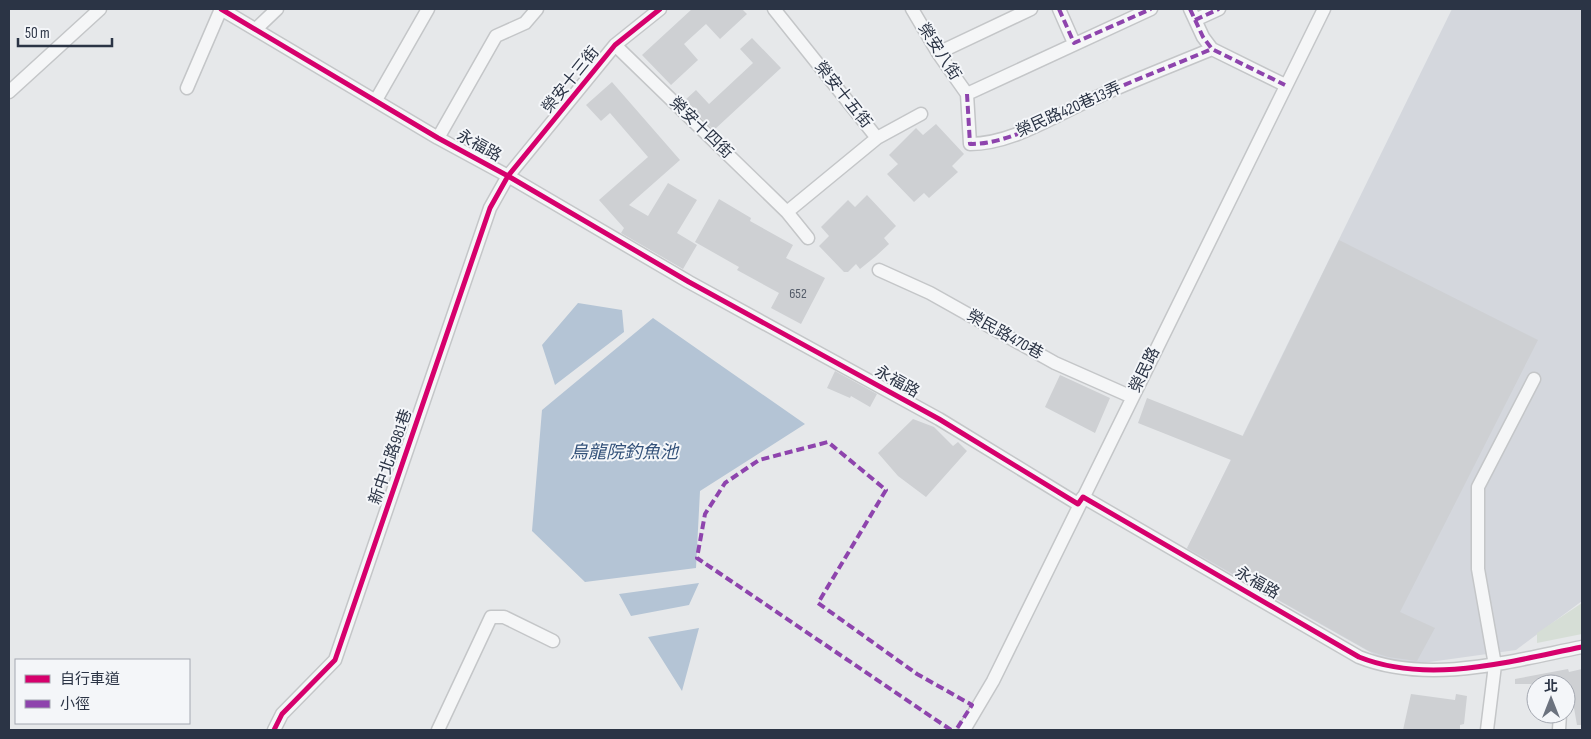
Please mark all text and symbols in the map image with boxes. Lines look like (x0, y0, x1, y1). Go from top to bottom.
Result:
scale bar (18, 15, 111, 47)
street label: 榮安八街 (914, 20, 964, 84)
text: 50 m (25, 24, 50, 43)
street label: 榮安十三街 (538, 43, 604, 117)
street label: 榮安十五街 (810, 58, 876, 132)
street label: 榮民路420巷13弄 (1014, 78, 1124, 142)
street label: 榮安十四街 (666, 93, 736, 163)
street label: 永福路 (453, 126, 505, 166)
house number: 652 (789, 285, 807, 302)
street label: 榮民路470巷 (964, 306, 1046, 364)
street label: 榮民路 (1126, 344, 1164, 396)
street label: 永福路 (871, 362, 923, 402)
street label: 新中北路981巷 (366, 407, 416, 507)
water label: 烏龍院釣魚池 (570, 442, 680, 463)
street label: 永福路 (1231, 563, 1283, 603)
legend (15, 659, 190, 724)
text: 自行車道 (60, 670, 120, 689)
north arrow (1526, 674, 1576, 724)
text: 北 (1544, 678, 1558, 695)
text: 小徑 (60, 695, 90, 714)

